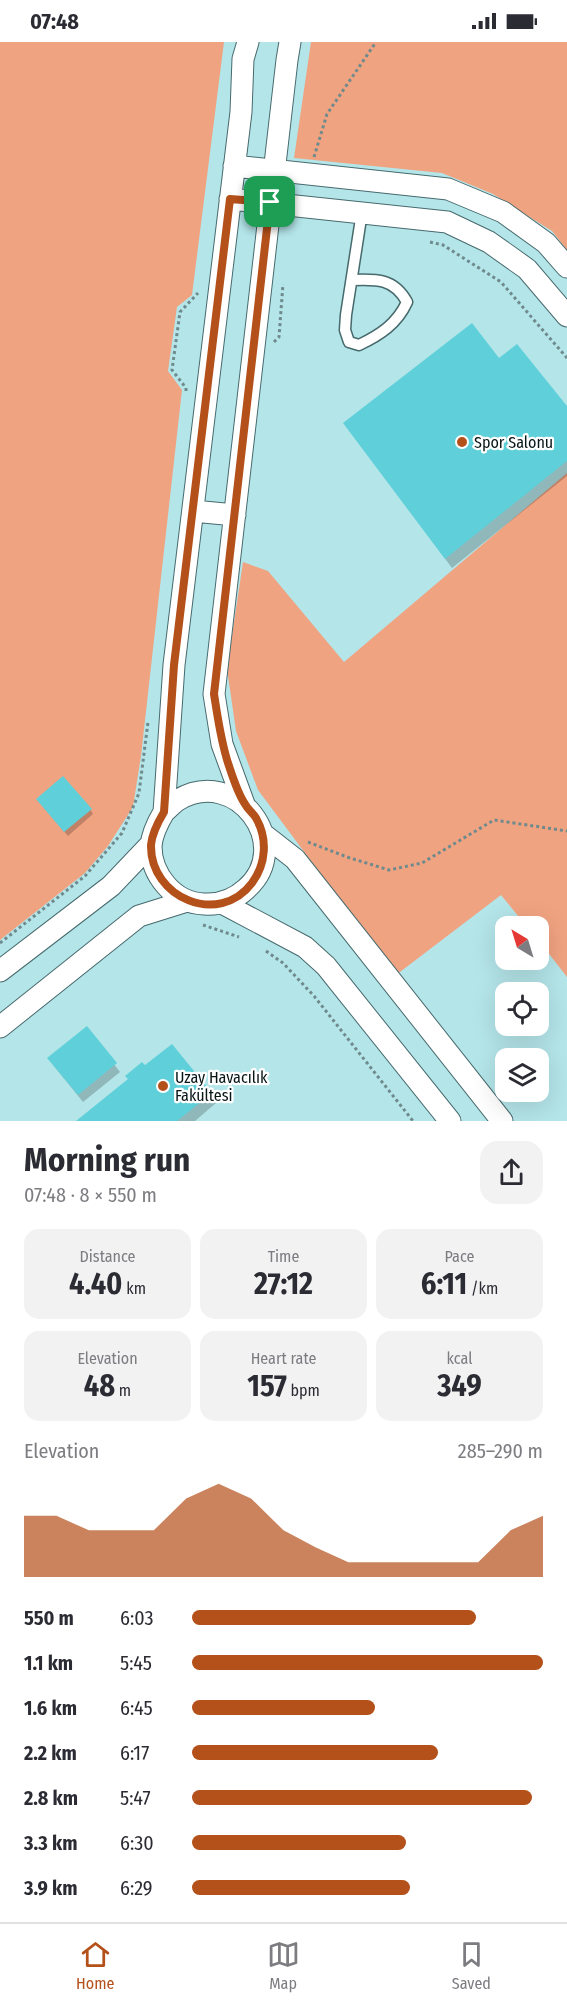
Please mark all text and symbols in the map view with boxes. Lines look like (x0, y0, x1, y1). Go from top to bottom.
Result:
text: 07:48 (30, 8, 79, 35)
pin (244, 176, 295, 227)
icon: arrive (253, 185, 286, 218)
place label: Spor Salonu (474, 433, 553, 452)
marker: Spor Salonu (455, 435, 469, 449)
north arrow (495, 916, 549, 970)
map controls (495, 916, 549, 1102)
button: locate (495, 982, 549, 1036)
button: layers (495, 1048, 549, 1102)
place label: Uzay Havacılık Fakültesi (175, 1068, 268, 1105)
marker: Uzay Havacılık Fakültesi (156, 1079, 170, 1093)
text: Morning run (24, 1140, 190, 1180)
button: share (480, 1141, 543, 1204)
text: 07:48 · 8 × 550 m (24, 1183, 157, 1207)
text: Distance (79, 1247, 136, 1266)
text: Time (268, 1247, 299, 1266)
text: Pace (445, 1247, 474, 1266)
text: 4.40 (69, 1266, 122, 1302)
text: 27:12 (254, 1266, 313, 1302)
text: 6:11 (421, 1266, 467, 1302)
text: km (122, 1279, 146, 1298)
text: /km (467, 1279, 498, 1298)
text: Elevation (77, 1349, 138, 1368)
text: Heart rate (251, 1349, 316, 1368)
text: kcal (447, 1349, 472, 1368)
text: 48 (84, 1368, 115, 1404)
text: 157 (247, 1368, 287, 1404)
text: 349 (437, 1368, 482, 1404)
text: m (115, 1381, 131, 1400)
text: bpm (287, 1381, 320, 1400)
text: Elevation (24, 1439, 99, 1463)
text: 285–290 m (458, 1439, 543, 1463)
text: 550 m (24, 1606, 74, 1630)
text: 6:03 (120, 1606, 153, 1630)
text: 1.1 km (24, 1651, 73, 1675)
text: 5:45 (120, 1651, 152, 1675)
text: 1.6 km (24, 1696, 77, 1720)
text: 6:45 (120, 1696, 153, 1720)
text: 2.2 km (24, 1741, 77, 1765)
text: 6:17 (120, 1741, 149, 1765)
text: 2.8 km (24, 1786, 78, 1810)
text: 5:47 (120, 1786, 151, 1810)
text: 3.3 km (24, 1831, 77, 1855)
text: 6:30 (120, 1831, 154, 1855)
text: 3.9 km (24, 1876, 78, 1900)
text: 6:29 (120, 1876, 153, 1900)
tab: Home (76, 1938, 114, 1993)
tab: Map (267, 1938, 300, 1993)
tab: Saved (452, 1938, 491, 1993)

